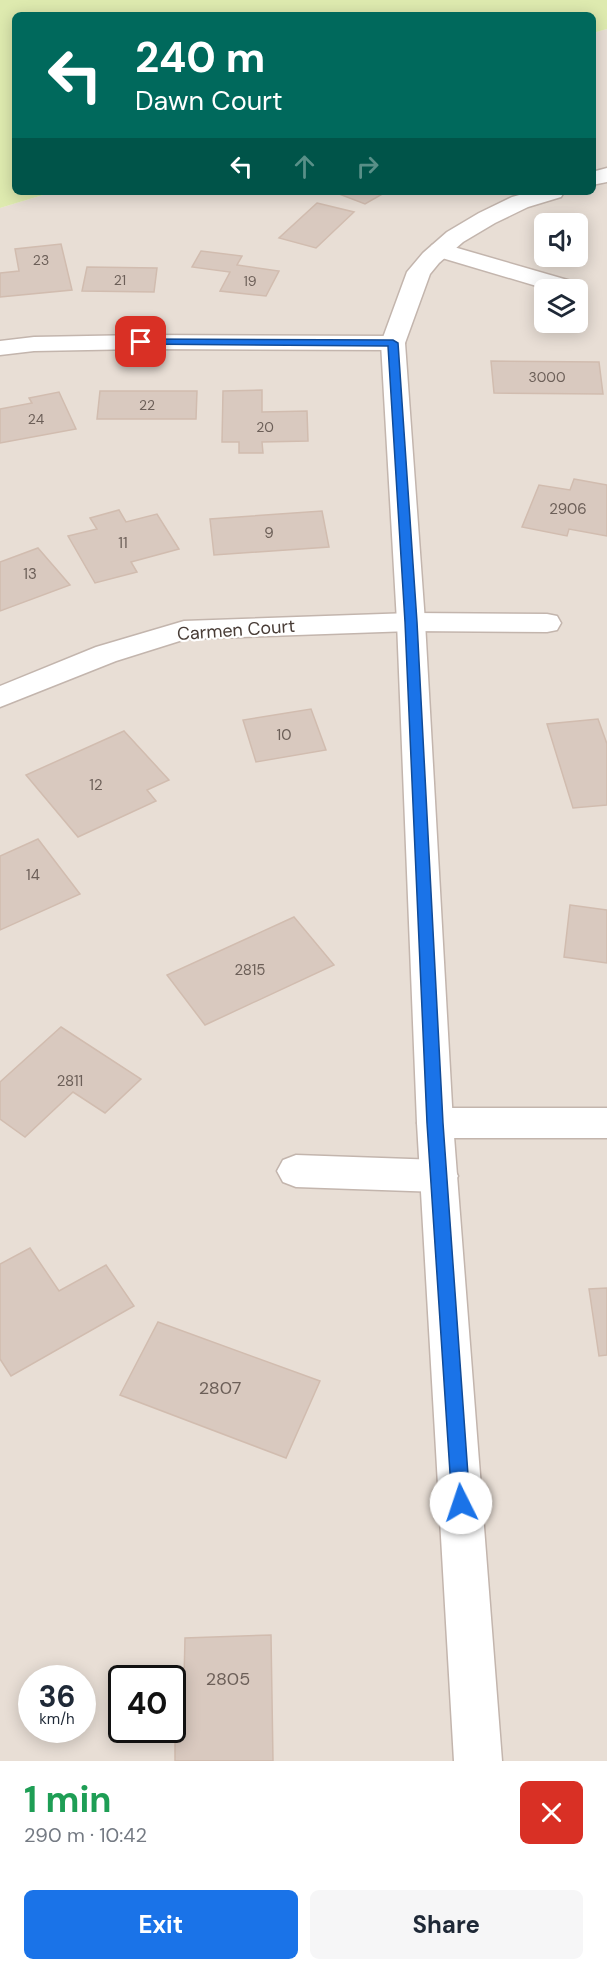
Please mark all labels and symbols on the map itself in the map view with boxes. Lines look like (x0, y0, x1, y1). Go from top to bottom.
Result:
house number: 23 (33, 251, 49, 269)
house number: 21 (114, 271, 126, 289)
house number: 19 (243, 272, 257, 290)
pin (115, 316, 166, 367)
house number: 3000 (528, 368, 566, 386)
house number: 22 (139, 396, 155, 414)
house number: 24 (28, 410, 45, 428)
house number: 20 (256, 418, 274, 436)
house number: 2906 (549, 499, 587, 519)
house number: 9 (264, 523, 274, 543)
house number: 11 (118, 533, 128, 553)
house number: 13 (23, 564, 37, 584)
street label: Carmen Court (176, 614, 296, 646)
house number: 10 (277, 725, 291, 745)
house number: 12 (89, 775, 103, 795)
house number: 14 (26, 865, 40, 885)
house number: 2815 (234, 960, 266, 980)
house number: 2811 (57, 1071, 83, 1091)
house number: 2807 (199, 1376, 241, 1400)
position arrow (429, 1471, 493, 1535)
speed limit sign: 40 (108, 1665, 186, 1743)
house number: 2805 (206, 1667, 250, 1691)

